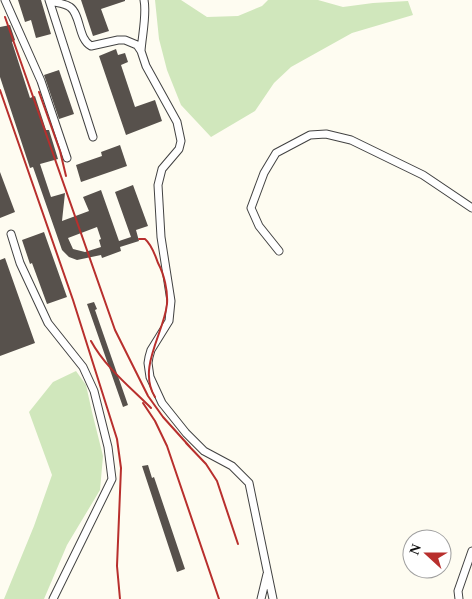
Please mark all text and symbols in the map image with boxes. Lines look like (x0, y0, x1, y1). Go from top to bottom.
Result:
north arrow (402, 529, 452, 579)
text: N (407, 542, 424, 557)

